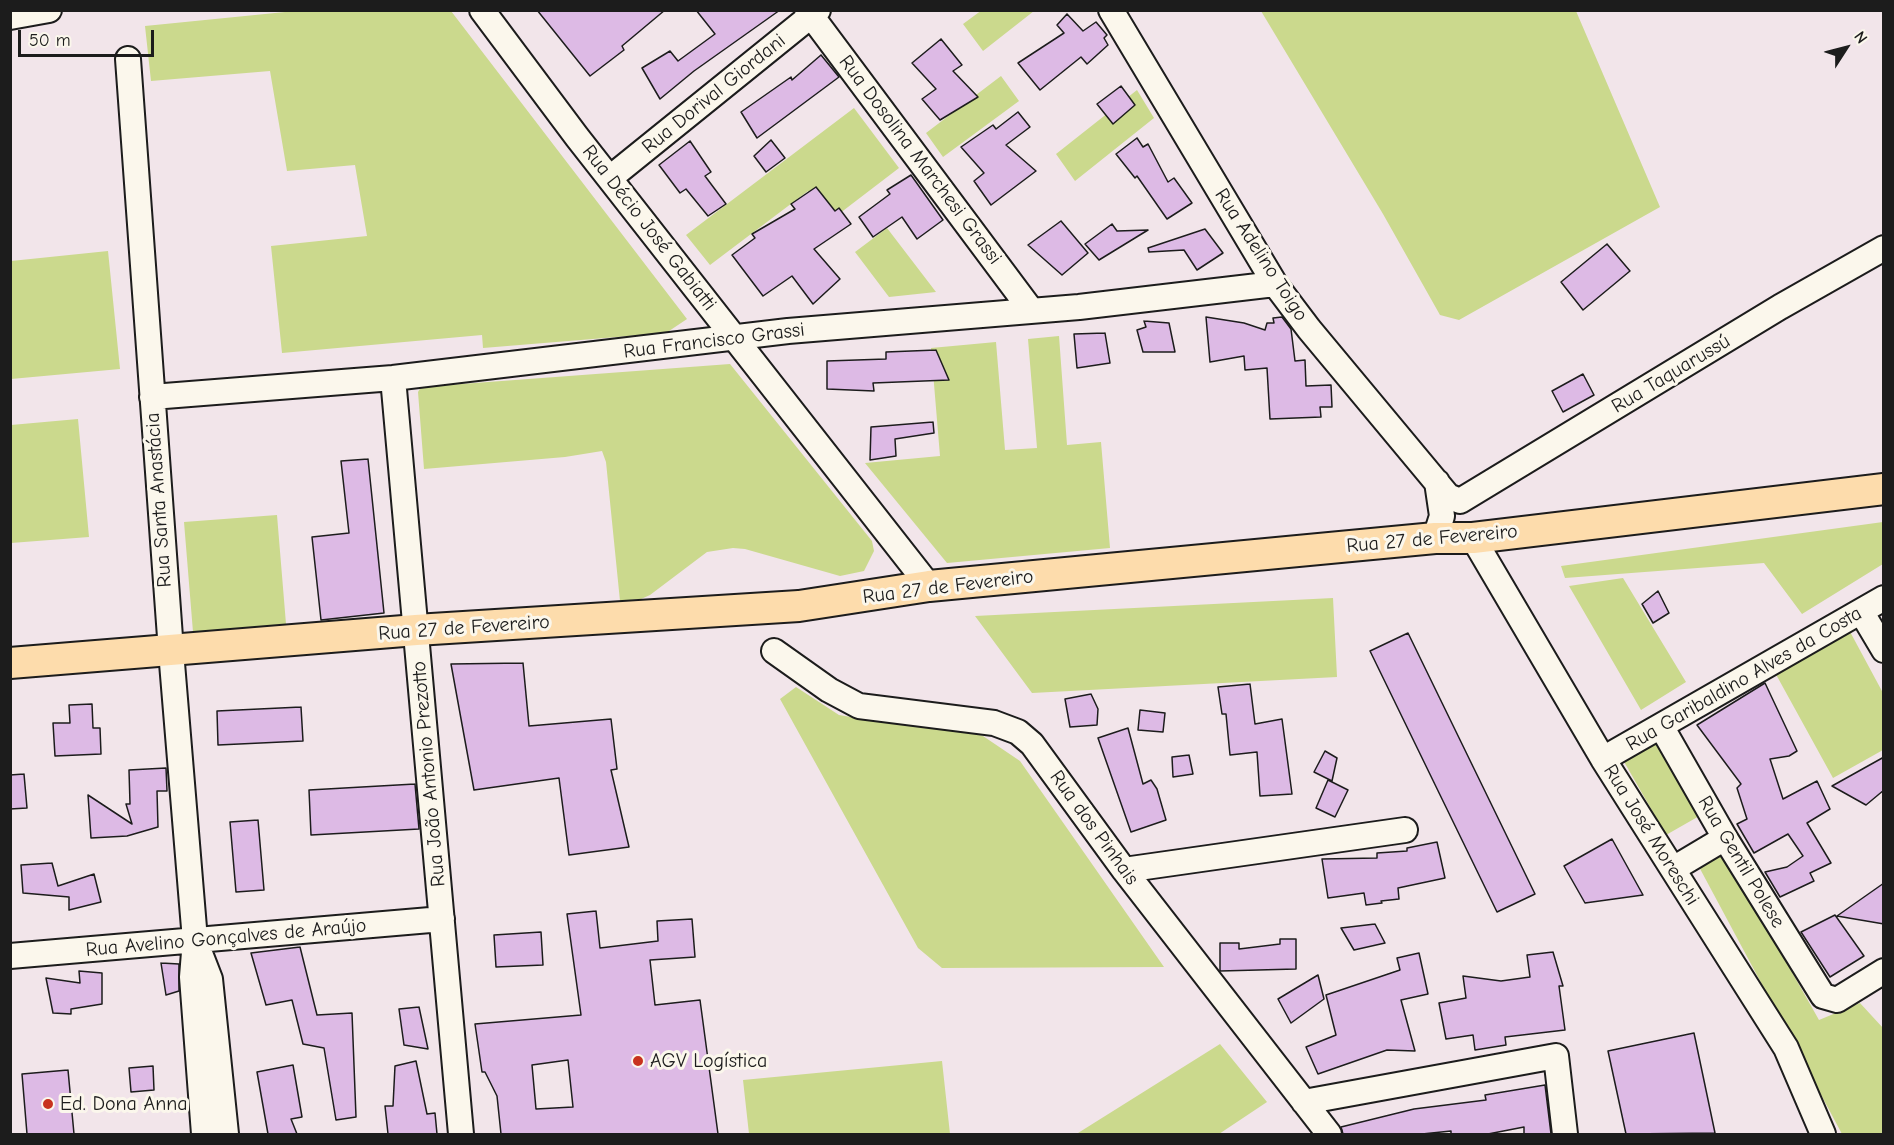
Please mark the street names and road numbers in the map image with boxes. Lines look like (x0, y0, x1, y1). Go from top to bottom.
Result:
street label: Rua Dorival Giordani (638, 29, 790, 159)
street label: Rua Dosolina Marchesi Grassi (833, 51, 1007, 269)
street label: Rua Décio José Gabiatti (577, 140, 721, 316)
street label: Rua Adelino Toigo (1209, 184, 1313, 326)
street label: Rua Francisco Grassi (622, 318, 806, 364)
street label: Rua Taquarussú (1607, 329, 1735, 419)
street label: Rua Santa Anastácia (141, 412, 177, 588)
street label: Rua 27 de Fevereiro (1345, 520, 1519, 558)
street label: Rua 27 de Fevereiro (861, 565, 1035, 609)
street label: Rua Garibaldino Alves da Costa (1622, 602, 1866, 756)
street label: Rua 27 de Fevereiro (378, 610, 550, 646)
street label: Rua João Antonio Prezotto (407, 660, 451, 888)
street label: Rua José Moreschi (1598, 760, 1704, 910)
street label: Rua dos Pinhais (1044, 766, 1144, 890)
street label: Rua Gentil Polese (1692, 792, 1790, 932)
street label: Rua Avelino Gonçalves de Araújo (85, 914, 367, 962)

